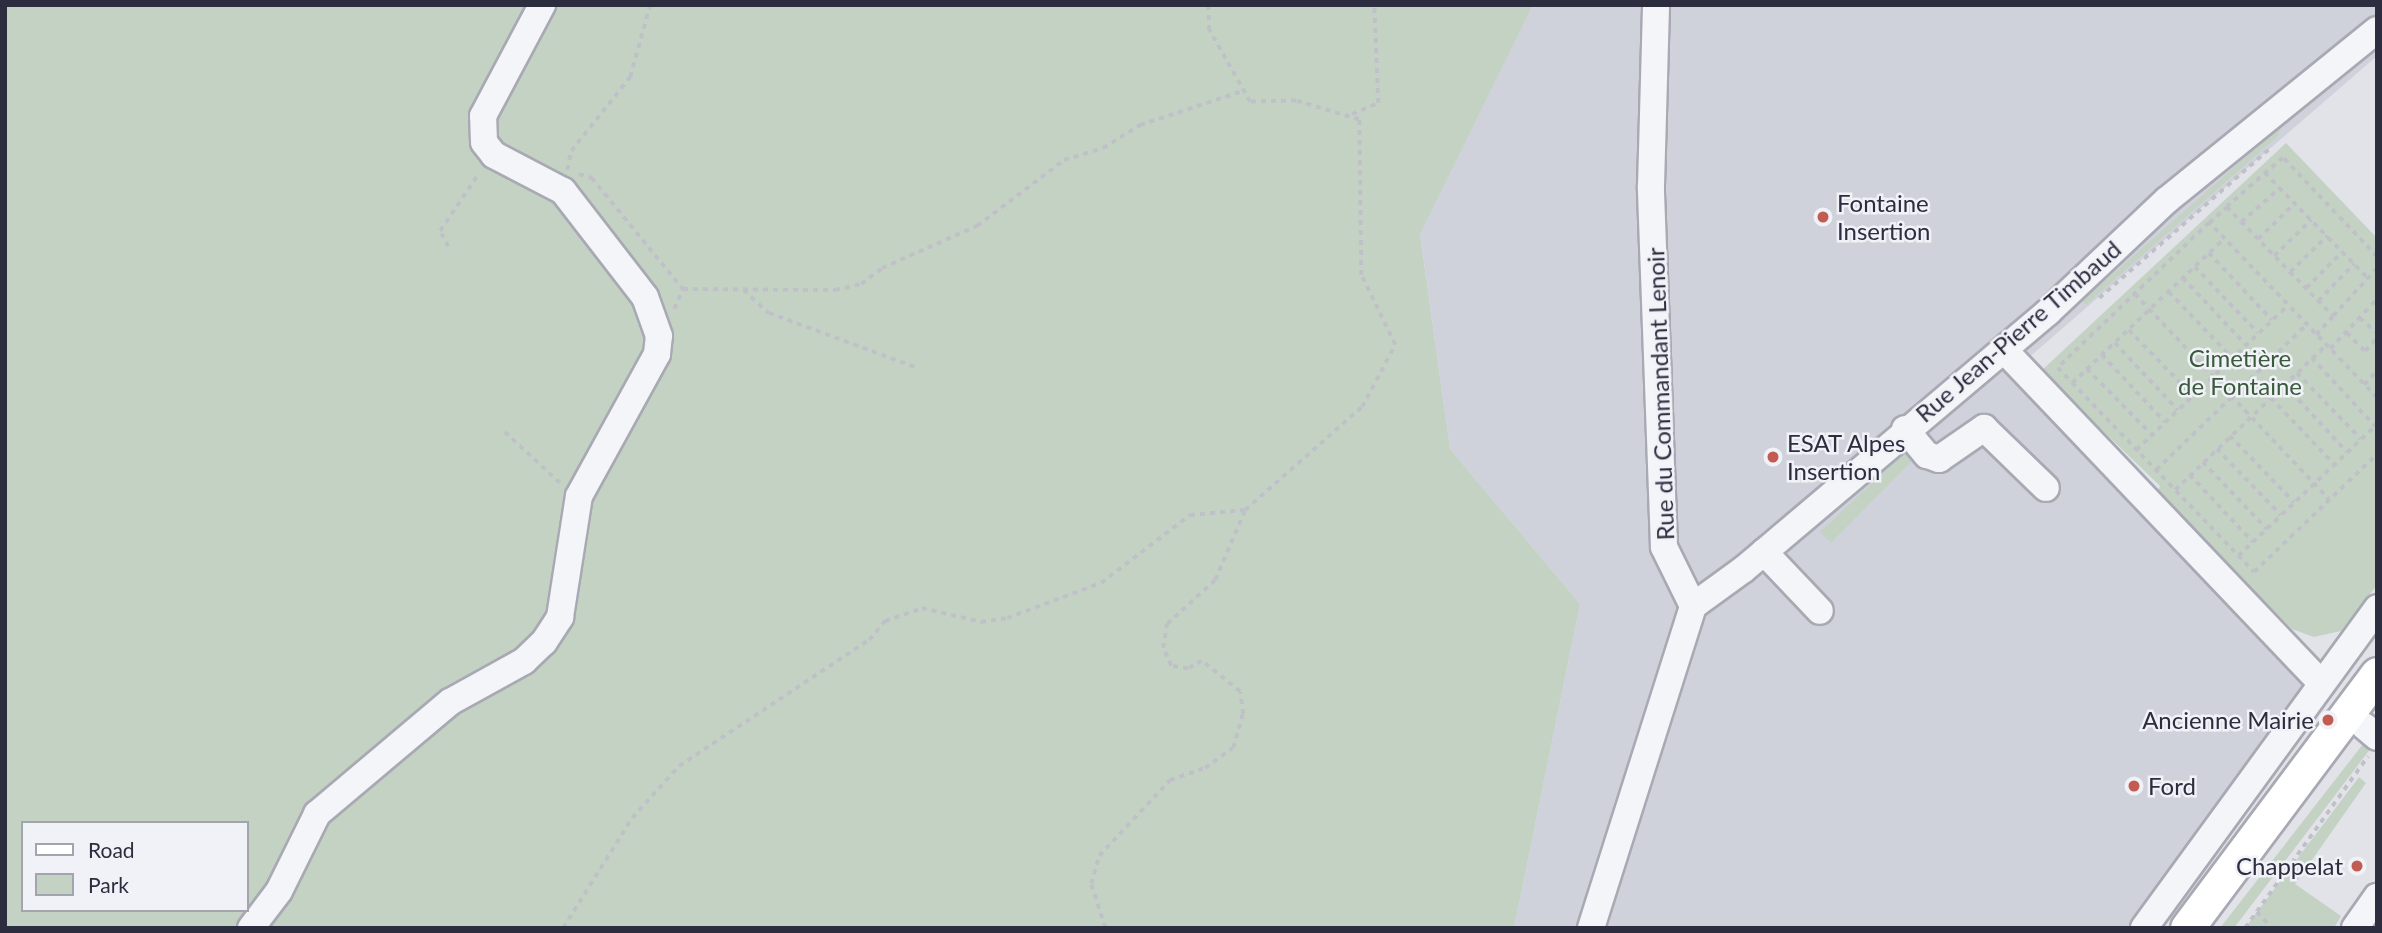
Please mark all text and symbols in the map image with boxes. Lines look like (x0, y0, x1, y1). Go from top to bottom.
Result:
place label: Fontaine Insertion (1837, 189, 1931, 245)
marker: Fontaine Insertion (1815, 209, 1831, 225)
street label: Rue Jean-Pierre Timbaud (1909, 234, 2127, 428)
street label: Rue du Commandant Lenoir (1640, 247, 1680, 541)
park label: Cimetière de Fontaine (2178, 344, 2302, 400)
place label: ESAT Alpes Insertion (1787, 429, 1907, 485)
marker: ESAT Alpes Insertion (1765, 449, 1781, 465)
place label: Ancienne Mairie (2142, 706, 2314, 734)
marker: Ancienne Mairie (2320, 712, 2336, 728)
place label: Ford (2148, 772, 2196, 800)
marker: Ford (2126, 778, 2142, 794)
legend (21, 821, 248, 912)
text: Road (88, 837, 135, 862)
place label: Chappelat (2236, 852, 2343, 880)
marker: Chappelat (2349, 858, 2365, 874)
text: Park (88, 872, 129, 897)

